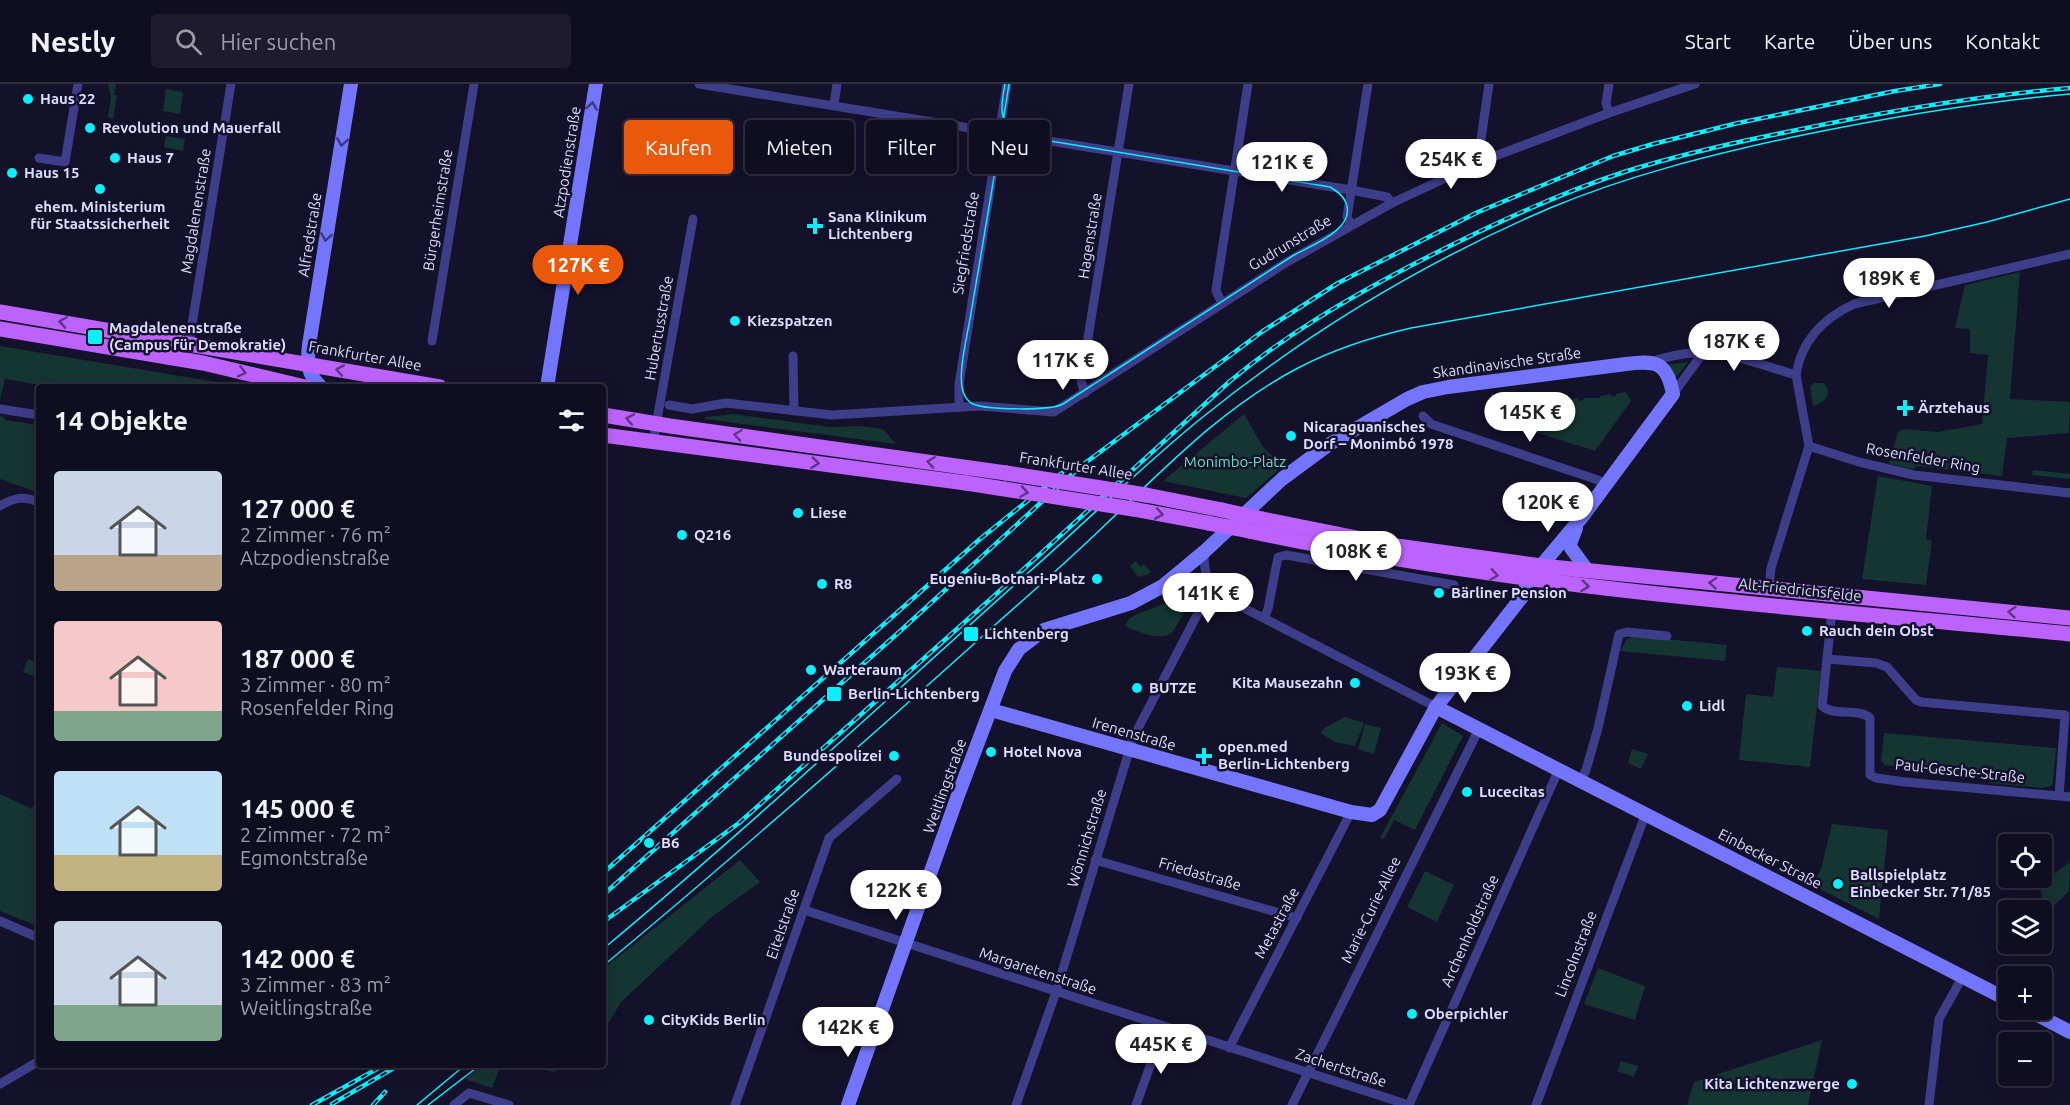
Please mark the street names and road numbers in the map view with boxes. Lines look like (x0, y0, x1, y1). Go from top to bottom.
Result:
street label: Atzpodienstraße (549, 105, 584, 219)
street label: Magdalenenstraße (177, 147, 214, 275)
street label: Bürgerheimstraße (419, 148, 456, 272)
street label: Siegfriedstraße (949, 190, 982, 295)
street label: Alfredstraße (294, 191, 325, 278)
street label: Hagenstraße (1074, 192, 1105, 280)
street label: Gudrunstraße (1245, 211, 1334, 274)
street label: Hubertusstraße (641, 274, 676, 382)
street label: Frankfurter Allee (307, 337, 423, 374)
street label: Skandinavische Straße (1432, 344, 1582, 381)
street label: Rosenfelder Ring (1865, 439, 1982, 476)
street label: Frankfurter Allee (1018, 448, 1134, 483)
street label: Alt-Friedrichsfelde (1738, 575, 1863, 604)
street label: Irenenstraße (1090, 713, 1178, 754)
street label: Weitlingstraße (920, 736, 970, 835)
street label: Paul-Gesche-Straße (1894, 755, 2026, 786)
street label: Wönnichstraße (1064, 787, 1110, 889)
street label: Einbecker Straße (1716, 825, 1825, 892)
street label: Friedastraße (1157, 854, 1243, 893)
street label: Marie-Curie-Allee (1337, 854, 1404, 966)
street label: Archenholdstraße (1437, 872, 1502, 990)
street label: Metastraße (1251, 884, 1302, 961)
street label: Eitelstraße (763, 886, 802, 961)
street label: Lincolnstraße (1551, 908, 1600, 999)
street label: Margaretenstraße (977, 944, 1099, 998)
street label: Zachertstraße (1293, 1045, 1389, 1090)

